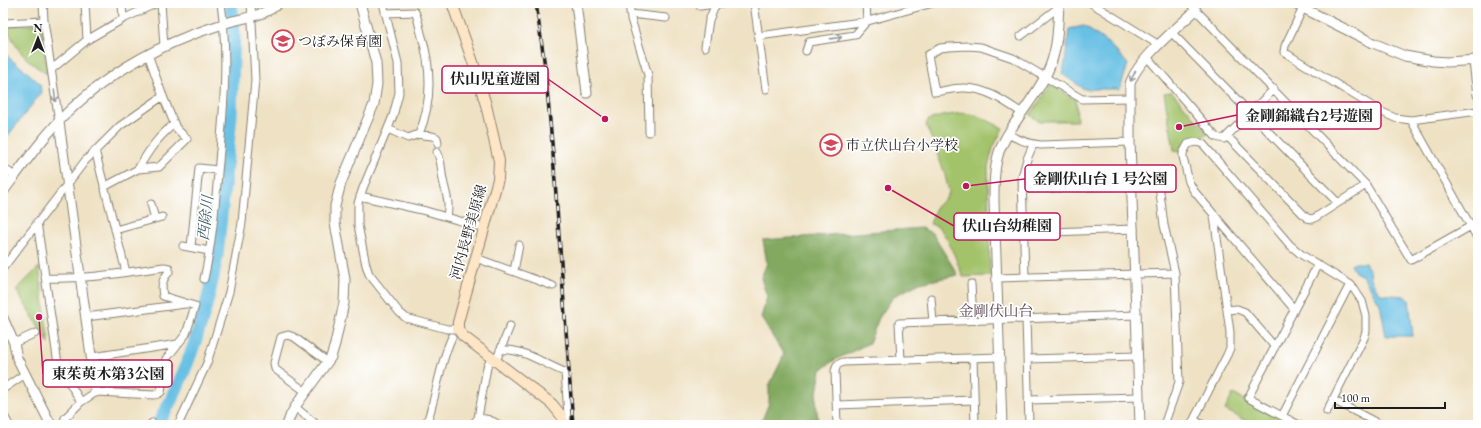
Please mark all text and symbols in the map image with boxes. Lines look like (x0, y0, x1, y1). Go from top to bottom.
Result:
north arrow (18, 18, 58, 58)
text: N (34, 21, 43, 35)
school or university icon: つぼみ保育園 (270, 28, 296, 54)
place label: つぼみ保育園 (298, 32, 382, 50)
one-way arrow (829, 34, 842, 42)
callout: 伏山児童遊園 (442, 66, 548, 93)
text: 伏山児童遊園 (450, 69, 540, 88)
one-way arrow (1129, 69, 1137, 81)
one-way arrow (51, 89, 59, 102)
callout: 金剛錦織台2号遊園 (1237, 102, 1381, 129)
text: 金剛錦織台2号遊園 (1245, 106, 1373, 125)
school or university icon: 市立伏山台小学校 (818, 132, 844, 158)
place label: 市立伏山台小学校 (846, 136, 958, 154)
callout: 金剛伏山台１号公園 (1025, 165, 1176, 192)
text: 金剛伏山台１号公園 (1032, 169, 1168, 188)
street label: 河内長野美原線 (446, 182, 490, 282)
water label: 西除川 (193, 193, 217, 241)
callout: 伏山台幼稚園 (954, 213, 1060, 240)
text: 伏山台幼稚園 (962, 216, 1052, 235)
district label: 金剛伏山台 (958, 301, 1034, 320)
callout: 東茱萸木第3公園 (43, 360, 172, 387)
text: 東茱萸木第3公園 (52, 364, 164, 383)
scale bar (1335, 384, 1445, 410)
text: 100 m (1341, 390, 1371, 406)

